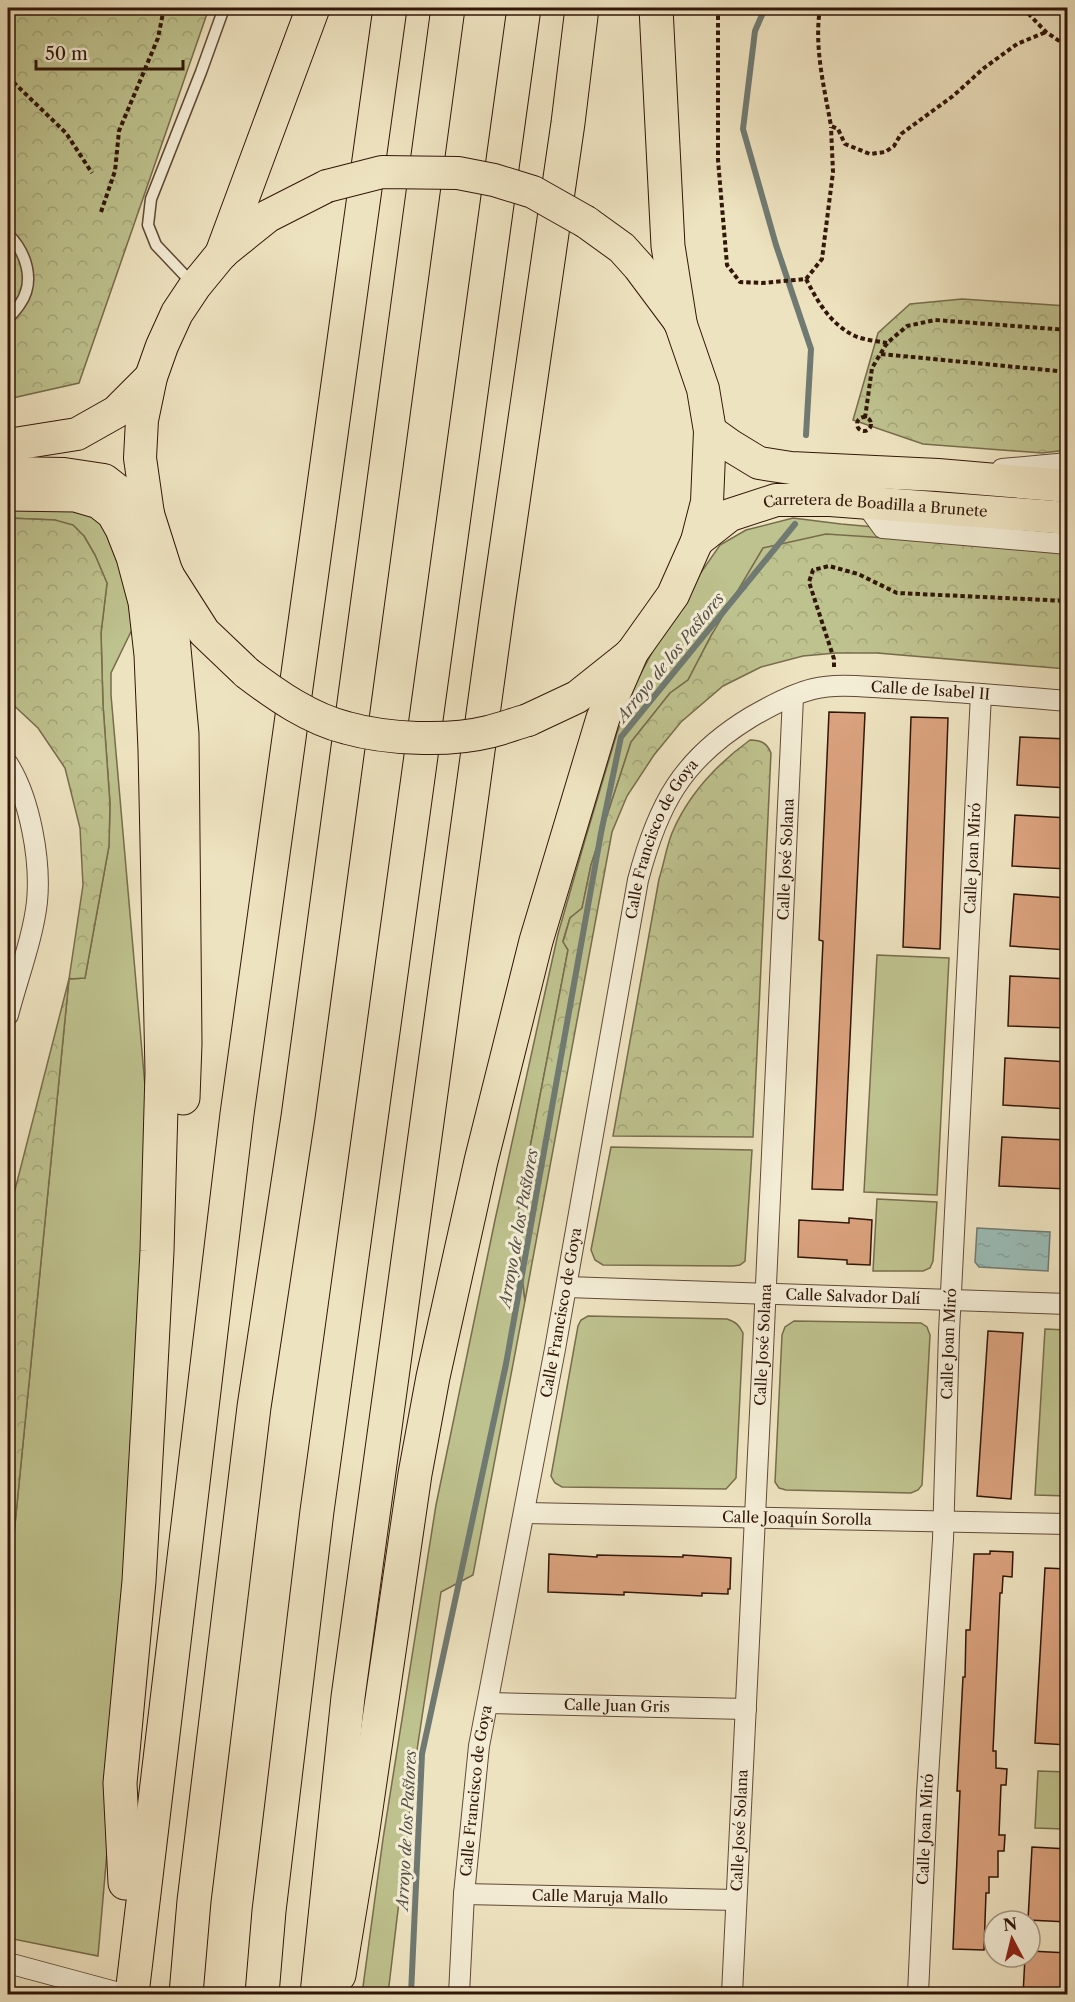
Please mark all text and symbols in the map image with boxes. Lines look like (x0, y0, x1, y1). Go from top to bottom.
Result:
scale bar (36, 33, 183, 71)
text: 50 m (45, 43, 88, 65)
street label: Carretera de Boadilla a Brunete (761, 490, 988, 521)
water label: Arroyo de los Pastores (610, 588, 728, 728)
street label: Calle de Isabel II (870, 677, 991, 704)
street label: Calle Francisco de Goya (621, 755, 702, 921)
street label: Calle José Solana (773, 798, 798, 921)
street label: Calle Joan Miró (960, 802, 985, 915)
water label: Arroyo de los Pastores (494, 1147, 542, 1312)
street label: Calle Francisco de Goya (536, 1226, 585, 1399)
street label: Calle José Solana (750, 1283, 775, 1406)
street label: Calle Salvador Dalí (785, 1284, 921, 1308)
street label: Calle Joan Miró (937, 1288, 960, 1400)
street label: Calle Joaquín Sorolla (722, 1507, 872, 1529)
street label: Calle Juan Gris (564, 1695, 670, 1716)
street label: Calle Francisco de Goya (456, 1703, 496, 1877)
water label: Arroyo de los Pastores (392, 1749, 420, 1914)
street label: Calle José Solana (727, 1769, 752, 1892)
street label: Calle Joan Miró (913, 1773, 937, 1885)
street label: Calle Maruja Mallo (532, 1885, 668, 1908)
north arrow (982, 1909, 1042, 1969)
text: N (1002, 1913, 1018, 1935)

